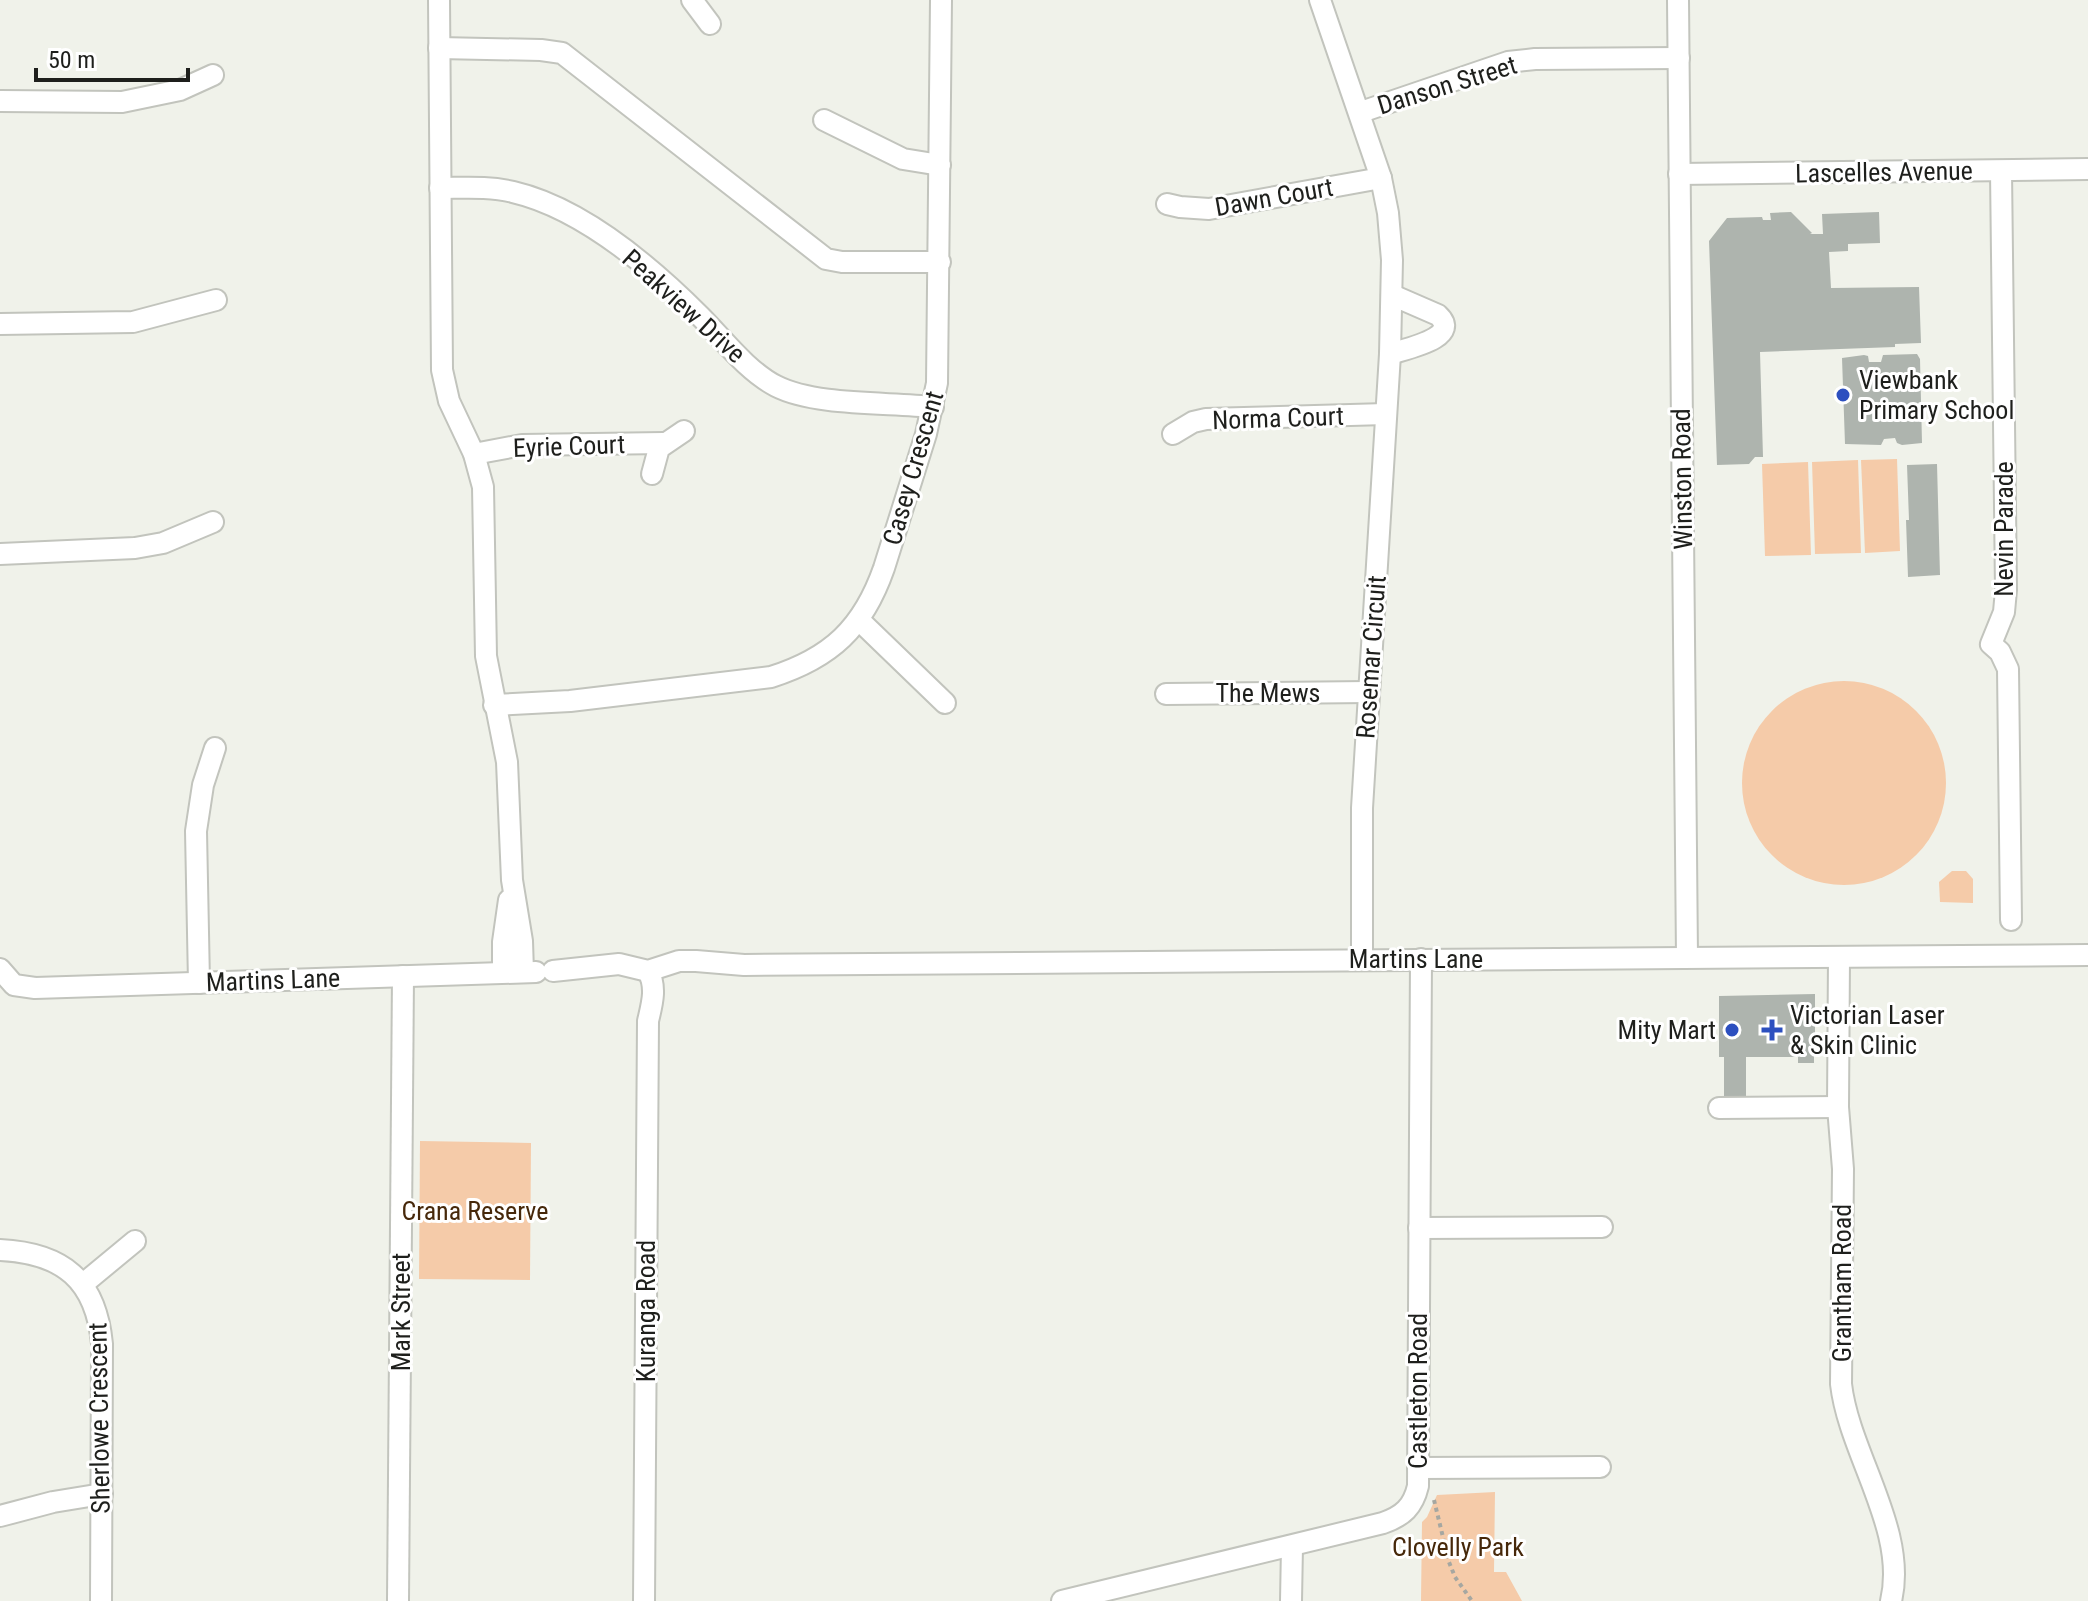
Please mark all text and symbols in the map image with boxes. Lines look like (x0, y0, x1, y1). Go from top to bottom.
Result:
scale bar (36, 32, 188, 82)
text: 50 m (48, 46, 95, 74)
street label: Danson Street (1374, 50, 1520, 120)
street label: Lascelles Avenue (1795, 155, 1973, 189)
street label: Dawn Court (1213, 172, 1335, 222)
street label: Peakview Drive (617, 243, 751, 369)
place label: Viewbank Primary School (1859, 365, 2014, 425)
marker: Viewbank Primary School (1834, 386, 1852, 404)
street label: Casey Crescent (877, 388, 949, 548)
street label: Norma Court (1212, 401, 1344, 435)
street label: Winston Road (1666, 408, 1698, 550)
street label: Eyrie Court (512, 429, 626, 463)
street label: Nevin Parade (1989, 461, 2019, 597)
street label: Rosemar Circuit (1350, 574, 1392, 740)
street label: The Mews (1216, 678, 1320, 708)
street label: Martins Lane (1349, 944, 1483, 974)
street label: Martins Lane (205, 963, 341, 997)
place label: Victorian Laser & Skin Clinic (1790, 1000, 1945, 1060)
place label: Mity Mart (1618, 1015, 1716, 1045)
marker: Victorian Laser & Skin Clinic (1761, 1019, 1783, 1041)
marker: Mity Mart (1723, 1021, 1741, 1039)
park label: Crana Reserve (402, 1196, 548, 1226)
street label: Grantham Road (1827, 1204, 1857, 1362)
street label: Kuranga Road (631, 1240, 661, 1382)
street label: Mark Street (386, 1253, 416, 1371)
street label: Castleton Road (1403, 1313, 1433, 1469)
street label: Sherlowe Crescent (82, 1322, 116, 1514)
park label: Clovelly Park (1392, 1532, 1524, 1562)

